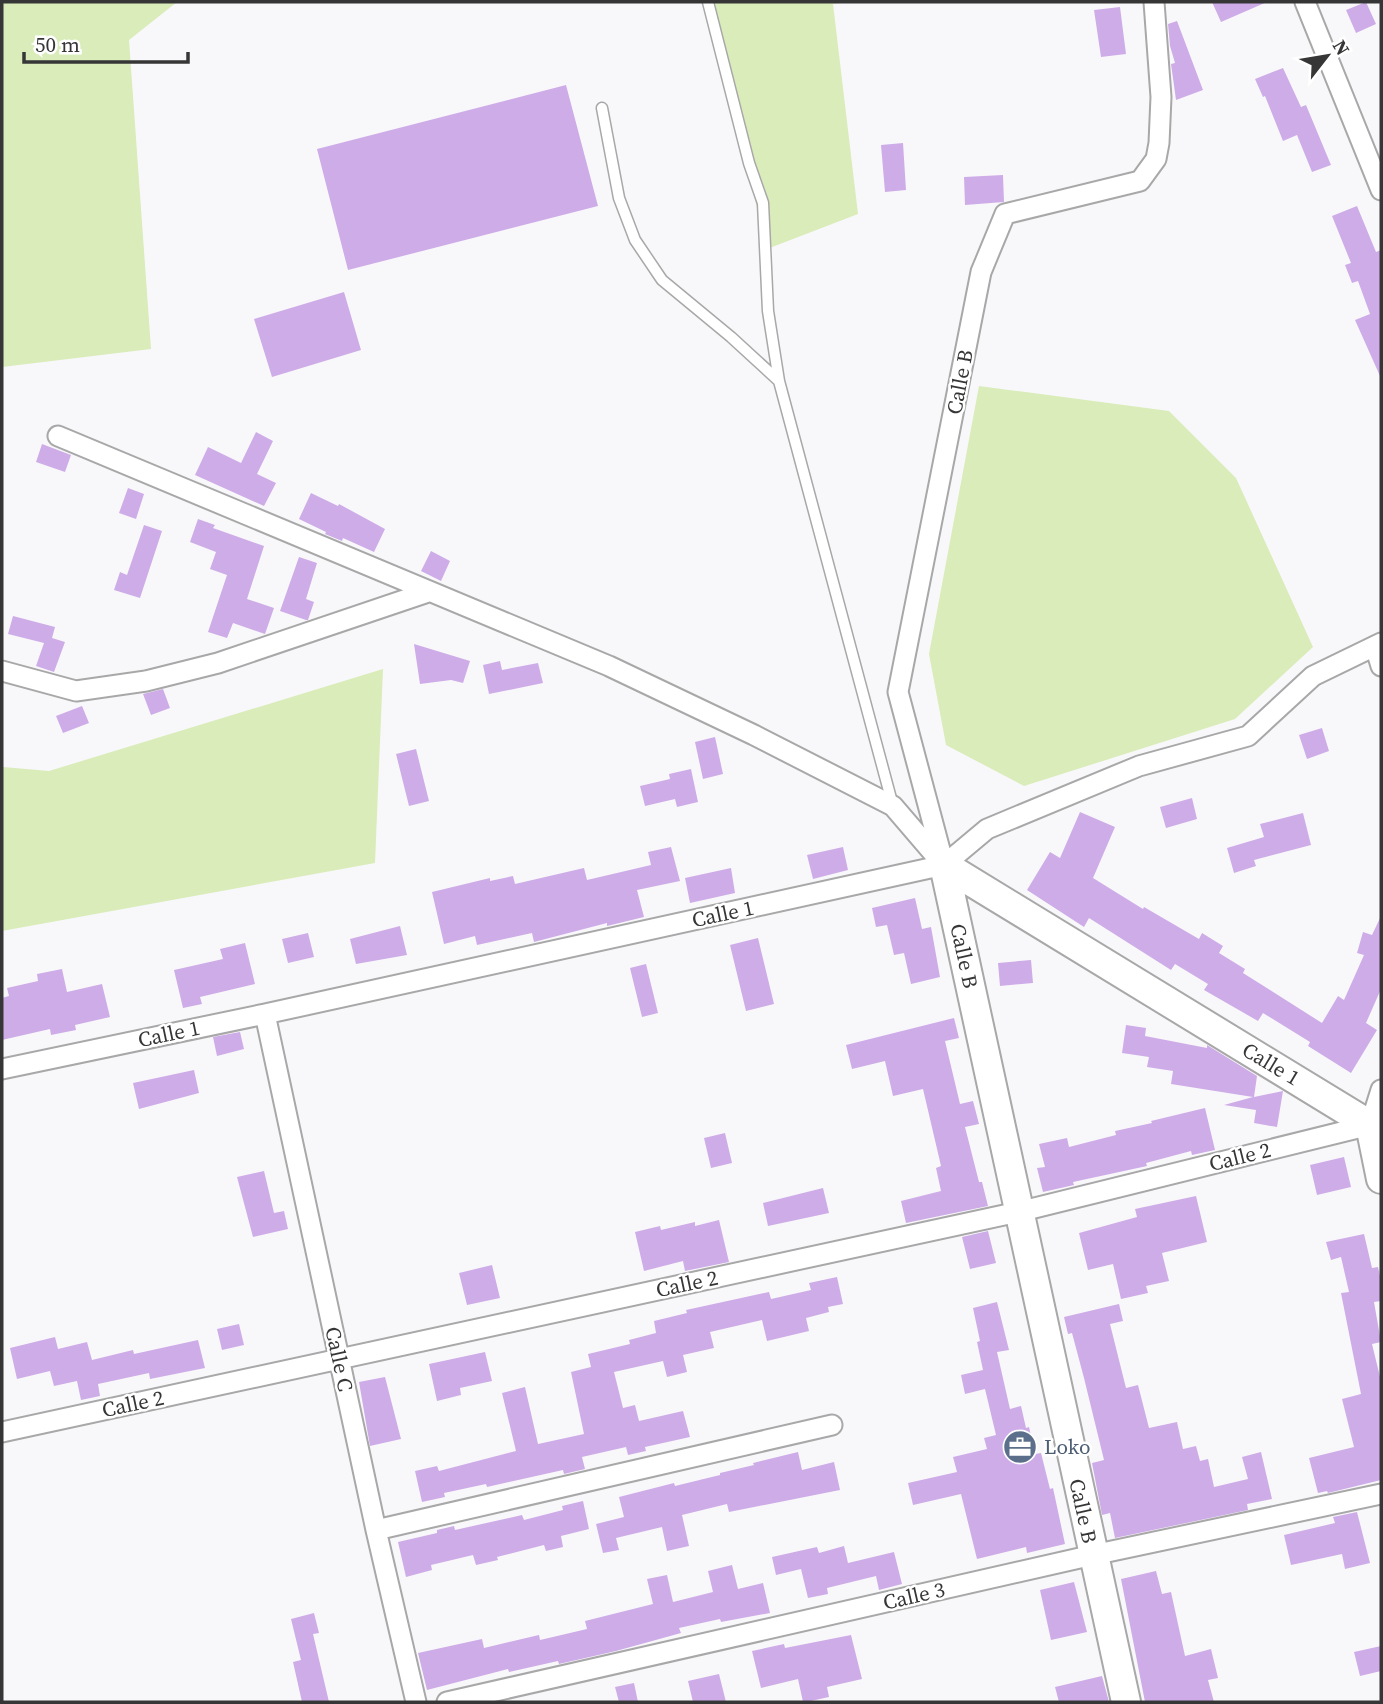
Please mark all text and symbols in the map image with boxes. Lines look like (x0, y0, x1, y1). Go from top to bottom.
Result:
scale bar (24, 21, 189, 65)
north arrow (1292, 21, 1362, 91)
text: 50 m (35, 30, 80, 59)
text: N (1327, 35, 1356, 60)
street label: Calle B (939, 347, 980, 417)
street label: Calle 1 (689, 893, 757, 934)
street label: Calle B (944, 921, 985, 991)
street label: Calle 1 (135, 1013, 203, 1054)
street label: Calle 1 (1237, 1035, 1306, 1092)
street label: Calle 2 (1206, 1135, 1274, 1178)
street label: Calle 2 (653, 1263, 721, 1304)
street label: Calle C (319, 1324, 360, 1394)
street label: Calle 2 (99, 1383, 167, 1424)
office icon: Loko (1001, 1428, 1039, 1466)
place label: Loko (1044, 1432, 1090, 1461)
street label: Calle B (1063, 1476, 1104, 1546)
street label: Calle 3 (880, 1574, 948, 1617)

